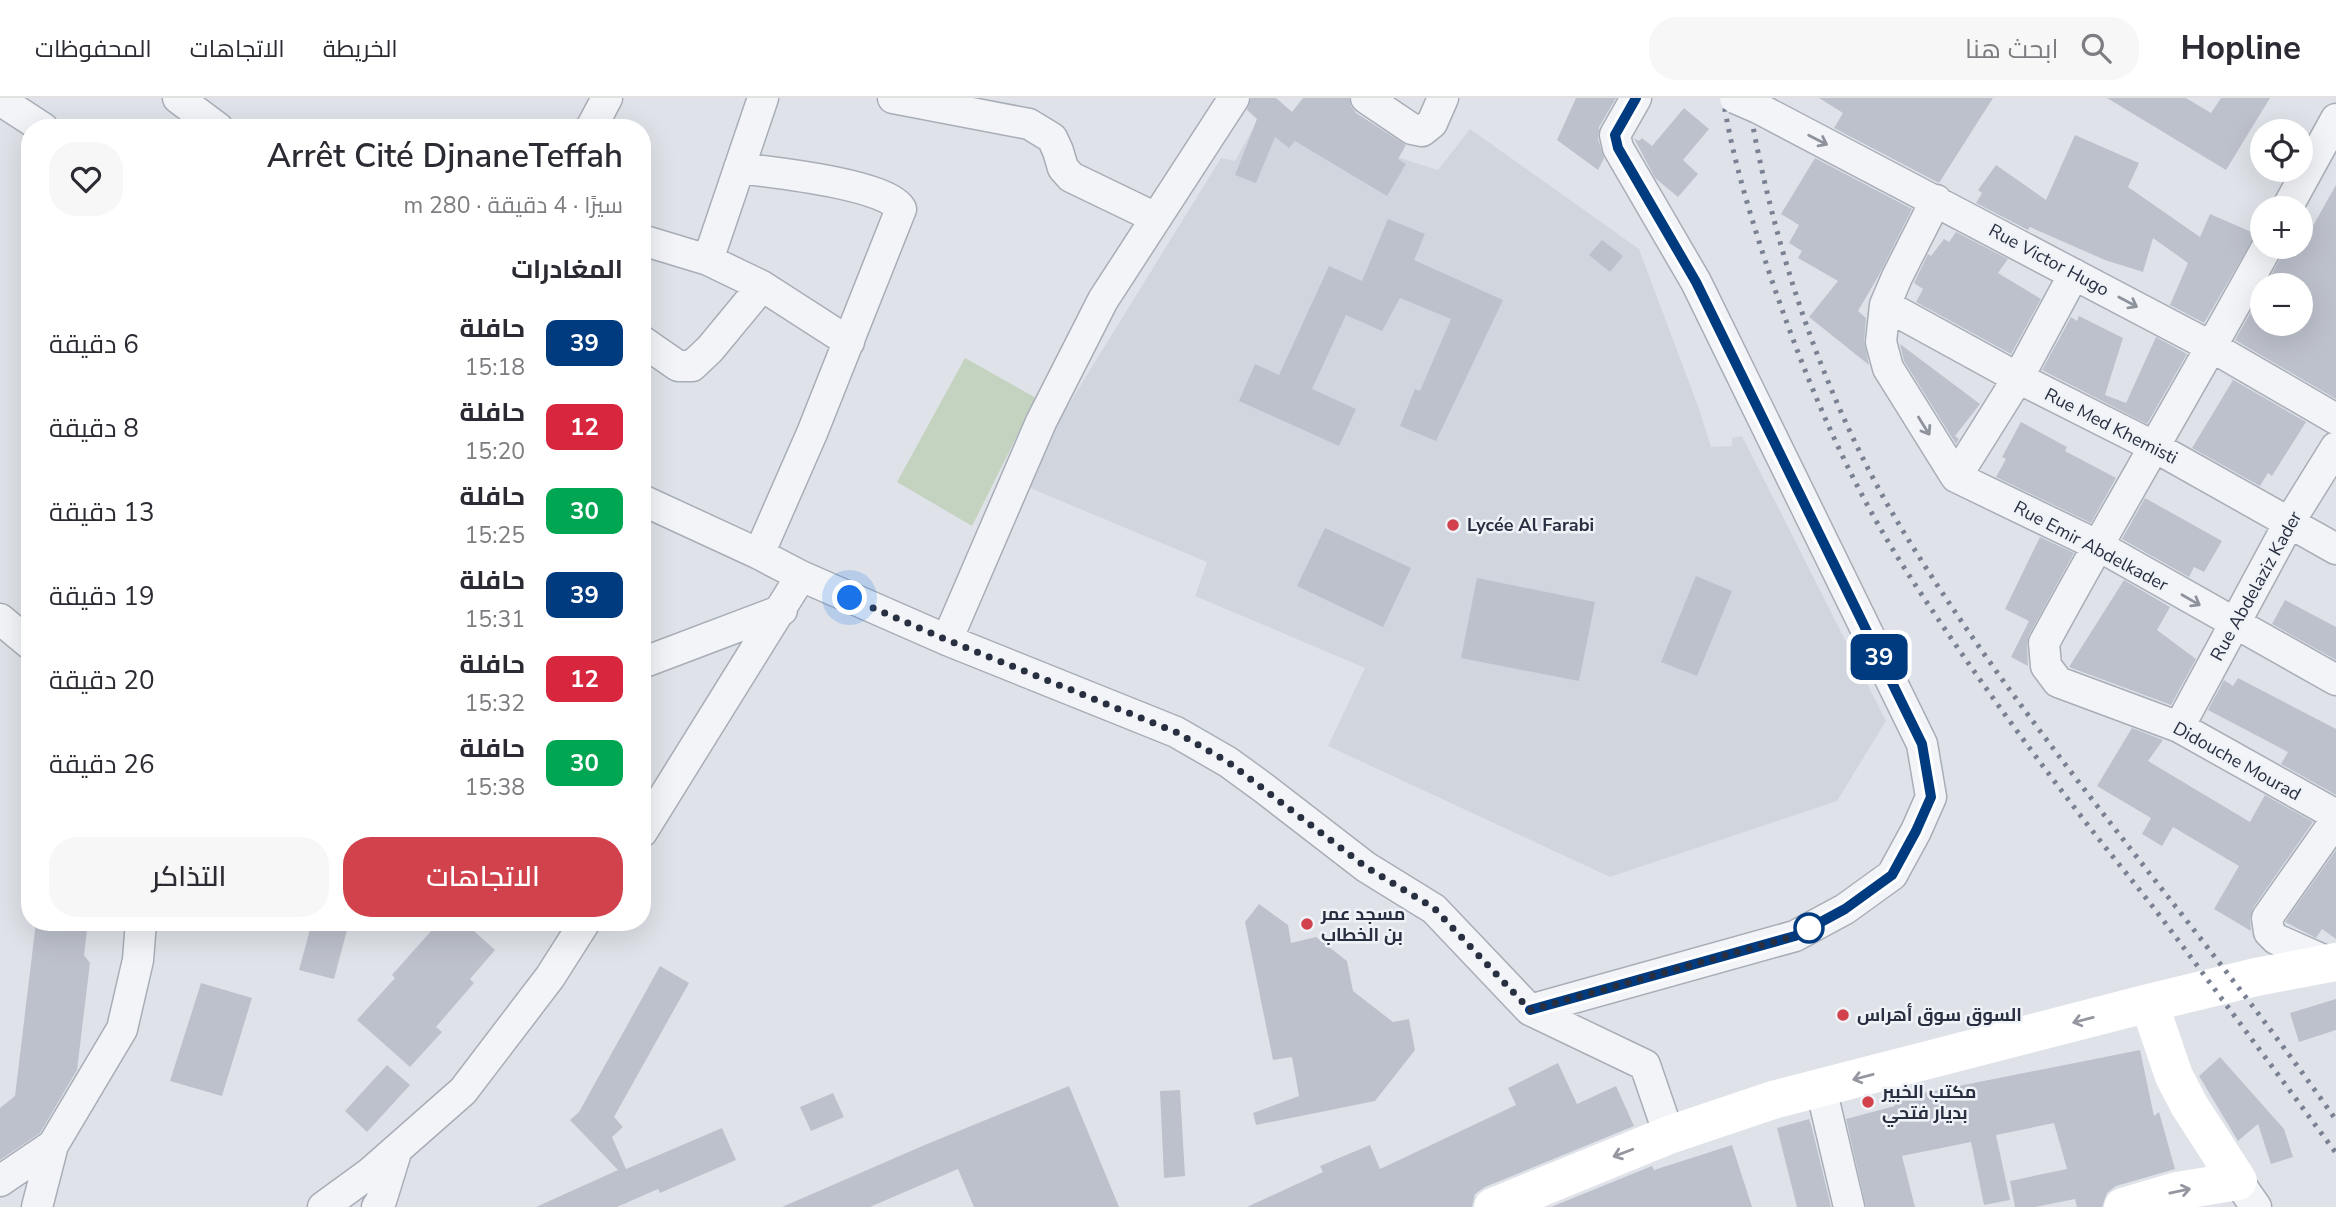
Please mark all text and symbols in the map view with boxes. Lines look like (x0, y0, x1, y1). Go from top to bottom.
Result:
search box (1649, 17, 2139, 80)
text: Hopline (2181, 26, 2301, 71)
icon: search (2077, 29, 2115, 67)
text: ابحث هنا (1965, 32, 2059, 67)
text: المحفوظات (35, 33, 152, 65)
text: الاتجاهات (190, 33, 285, 65)
text: الخريطة (323, 33, 398, 65)
map controls (2250, 119, 2313, 336)
button: locate (2250, 119, 2313, 182)
one-way arrow (1807, 133, 1828, 147)
text: Arrêt Cité DjnaneTeffah (267, 134, 623, 179)
button: heart (49, 142, 123, 216)
text: سيرًا · 4 دقيقة · 280 m (403, 190, 623, 221)
button: + (2250, 196, 2313, 259)
street label: Rue Victor Hugo (1985, 218, 2113, 302)
text: المغادرات (511, 252, 623, 287)
button: − (2250, 273, 2313, 336)
one-way arrow (2117, 296, 2138, 310)
text: حافلة (460, 311, 525, 346)
text: 6 دقيقة (49, 327, 139, 362)
text: 39 (570, 327, 599, 359)
text: 15:18 (465, 352, 525, 383)
street label: Rue Med Khemisti (2040, 382, 2182, 470)
text: حافلة (460, 395, 525, 430)
text: 8 دقيقة (49, 411, 139, 446)
text: 12 (570, 411, 599, 443)
one-way arrow (1918, 415, 1932, 435)
text: 15:20 (465, 436, 525, 467)
text: حافلة (460, 479, 525, 514)
text: 13 دقيقة (49, 495, 155, 530)
text: 30 (570, 495, 599, 527)
street label: Rue Emir Abdelkader (2010, 495, 2173, 597)
street label: Rue Abdelaziz Kader (2205, 506, 2307, 665)
place label: Lycée Al Farabi (1467, 513, 1594, 537)
marker: Lycée Al Farabi (1445, 517, 1461, 533)
text: 15:25 (465, 520, 525, 551)
text: حافلة (460, 563, 525, 598)
text: 19 دقيقة (49, 579, 155, 614)
text: 39 (570, 579, 599, 611)
your location (832, 580, 867, 615)
one-way arrow (2181, 593, 2201, 607)
text: 15:31 (465, 604, 525, 635)
line badge: 39 (1848, 634, 1910, 680)
text: 39 (1865, 641, 1893, 673)
text: حافلة (460, 647, 525, 682)
text: 20 دقيقة (49, 663, 155, 698)
text: 12 (570, 663, 599, 695)
text: 15:32 (465, 688, 525, 719)
street label: Didouche Mourad (2169, 716, 2305, 806)
text: حافلة (460, 731, 525, 766)
text: 26 دقيقة (49, 747, 155, 782)
text: 30 (570, 747, 599, 779)
text: 15:38 (465, 772, 525, 803)
button: التذاكر (49, 837, 329, 917)
button: الاتجاهات (343, 837, 623, 917)
place label: مسجد عمر بن الخطاب (1320, 902, 1405, 947)
unlabelled marker (1794, 913, 1824, 943)
marker: مسجد عمر بن الخطاب (1299, 916, 1315, 932)
place label: السوق سوق أهراس (1857, 1002, 2022, 1027)
marker: السوق سوق أهراس (1835, 1007, 1851, 1023)
one-way arrow (2072, 1014, 2095, 1027)
one-way arrow (1852, 1071, 1875, 1084)
place label: مكتب الخبير بديار فتحي (1881, 1080, 1977, 1128)
marker: مكتب الخبير بديار فتحي (1860, 1094, 1876, 1110)
one-way arrow (1612, 1147, 1634, 1160)
one-way arrow (2168, 1184, 2191, 1198)

